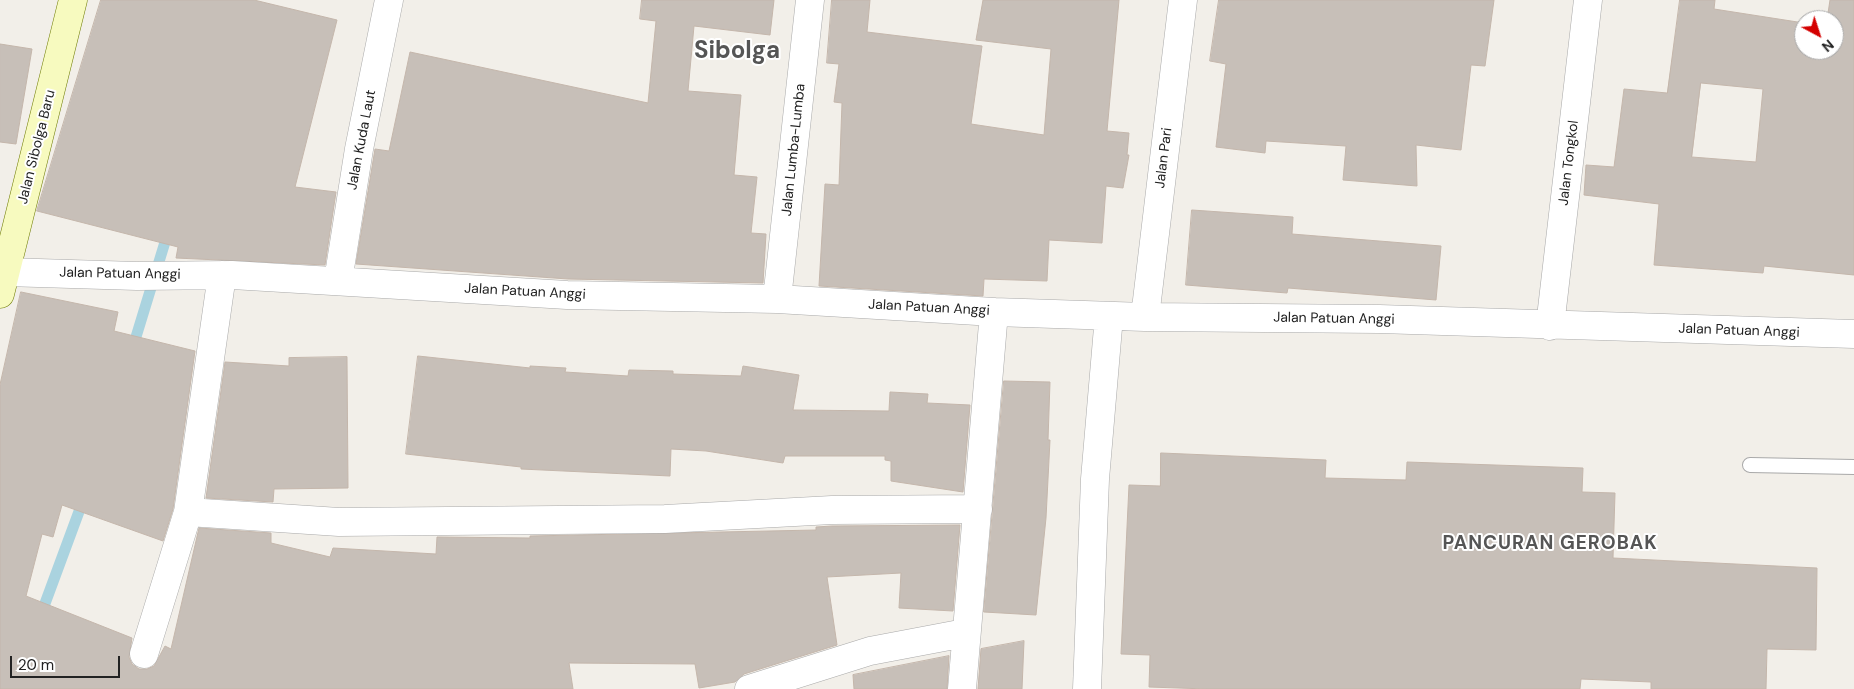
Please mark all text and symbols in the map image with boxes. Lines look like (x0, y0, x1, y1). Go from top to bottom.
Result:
north arrow (1794, 10, 1844, 60)
text: N (1818, 36, 1838, 56)
district label: Sibolga (694, 38, 780, 66)
street label: Jalan Lumba-Lumba (779, 83, 809, 217)
street label: Jalan Sibolga Baru (15, 88, 59, 206)
street label: Jalan Kuda Laut (344, 88, 380, 192)
street label: Jalan Tongkol (1555, 119, 1583, 207)
street label: Jalan Pari (1152, 127, 1176, 189)
street label: Jalan Patuan Anggi (59, 265, 181, 283)
street label: Jalan Patuan Anggi (464, 280, 586, 304)
street label: Jalan Patuan Anggi (868, 296, 990, 320)
street label: Jalan Patuan Anggi (1273, 310, 1395, 328)
street label: Jalan Patuan Anggi (1678, 320, 1800, 342)
district label: PANCURAN GEROBAK (1440, 533, 1660, 555)
scale bar (12, 646, 122, 678)
text: 20 m (18, 655, 54, 675)

